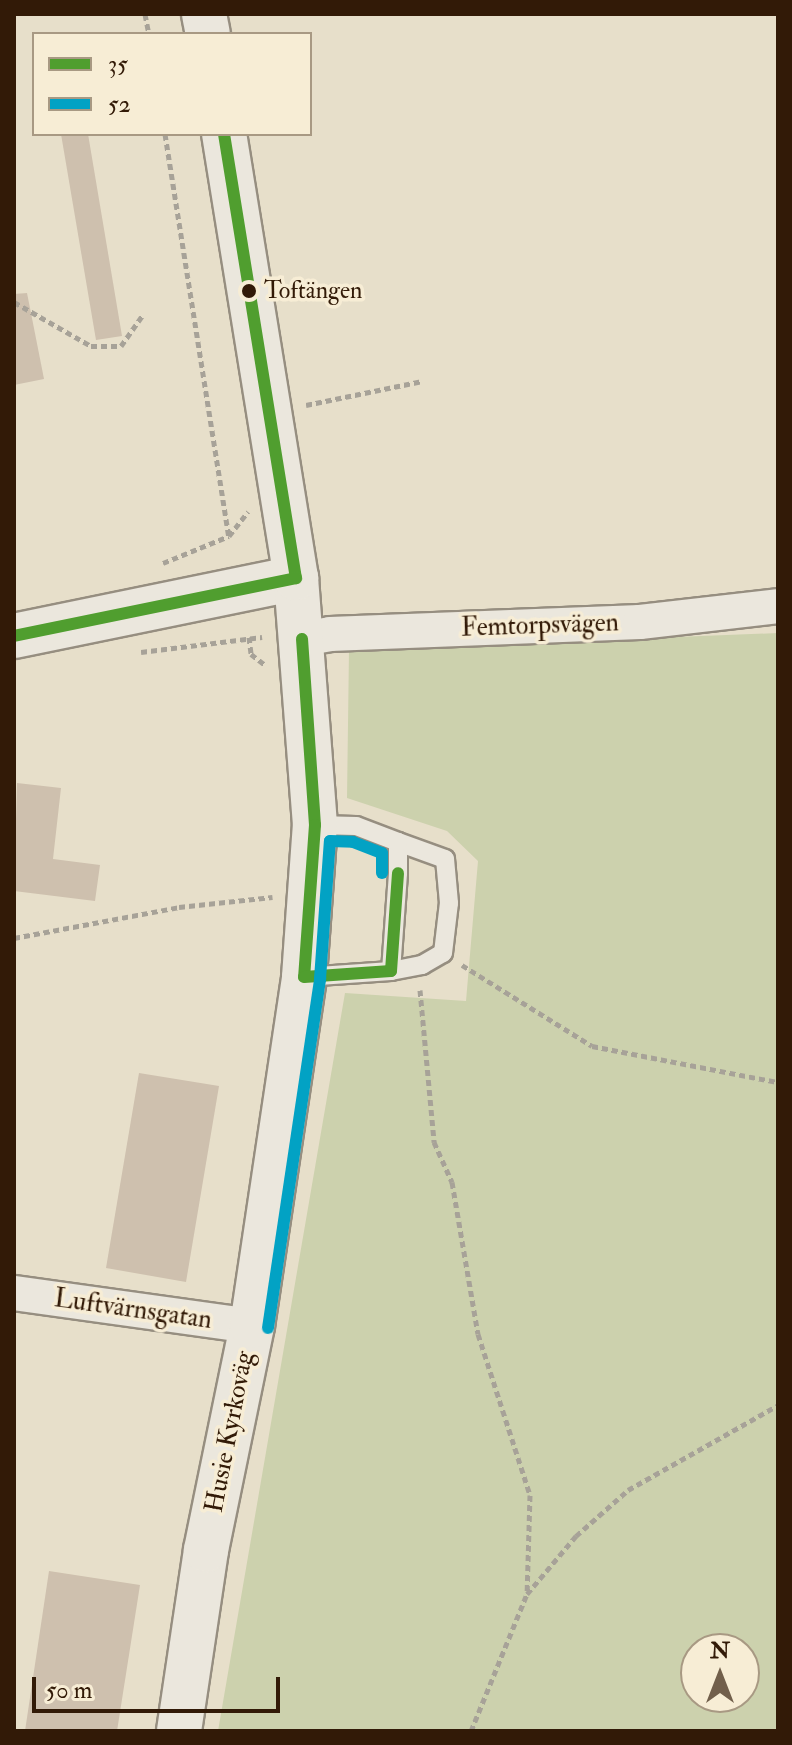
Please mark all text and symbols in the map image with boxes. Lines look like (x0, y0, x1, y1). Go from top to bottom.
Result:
legend (32, 32, 312, 136)
text: 35 (108, 49, 128, 80)
text: 52 (108, 89, 131, 120)
place label: Toftängen (264, 277, 362, 305)
marker: Toftängen (241, 283, 257, 299)
street label: Femtorpsvägen (461, 608, 619, 644)
street label: Luftvärnsgatan (52, 1283, 214, 1337)
street label: Husie Kyrkoväg (199, 1349, 261, 1515)
north arrow (680, 1633, 760, 1713)
text: N (710, 1637, 730, 1665)
scale bar (36, 1661, 284, 1711)
text: 50 m (46, 1675, 92, 1706)

